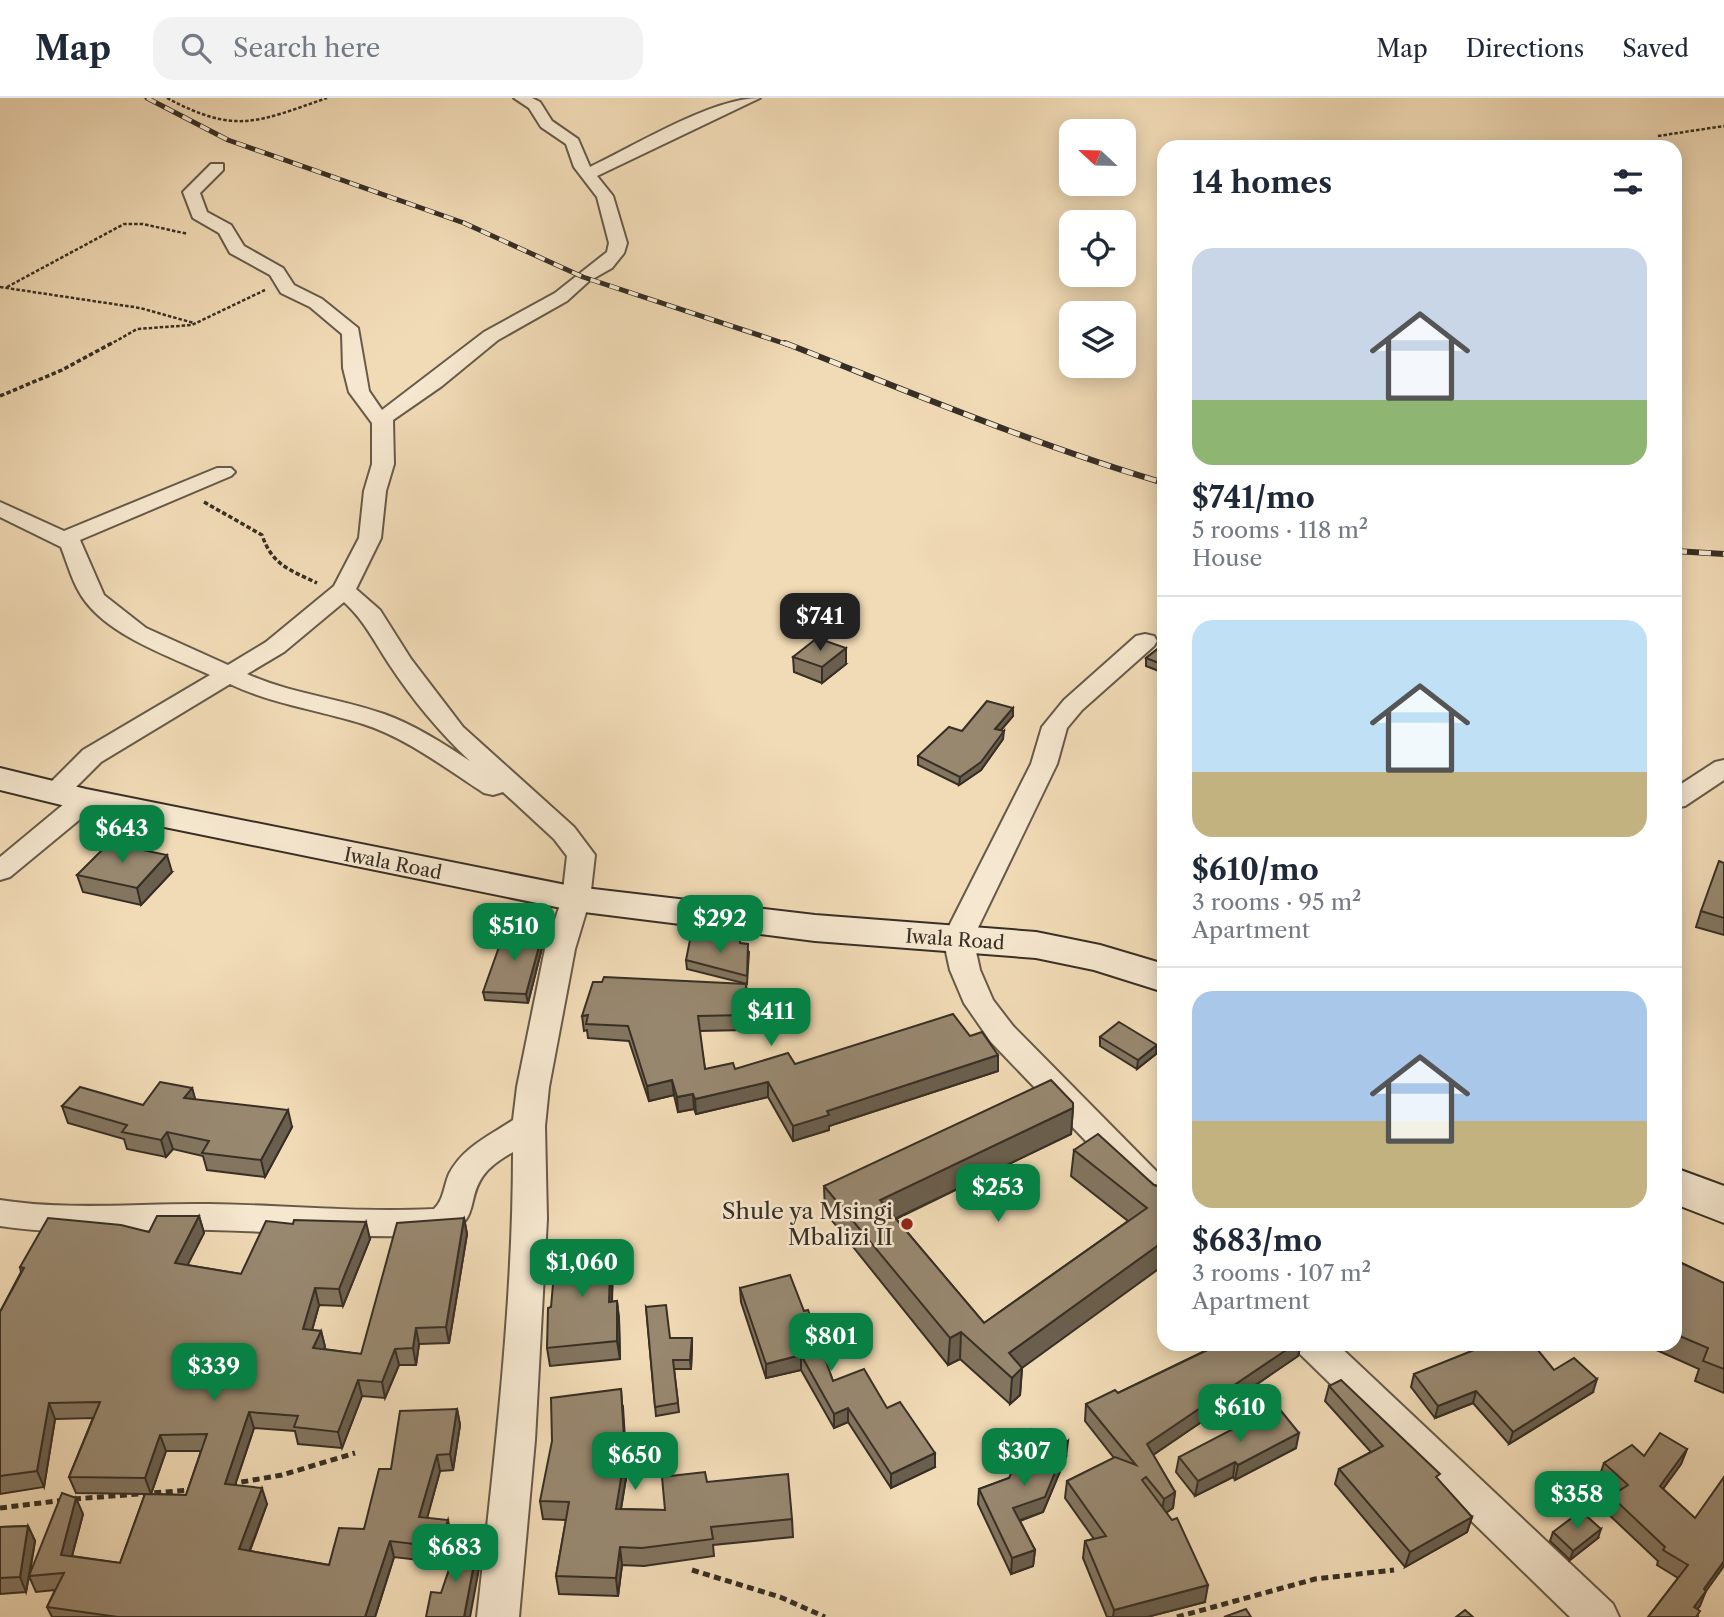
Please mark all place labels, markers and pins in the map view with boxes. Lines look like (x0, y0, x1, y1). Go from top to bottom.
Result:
pin: $741 (779, 594, 861, 653)
pin: $643 (81, 806, 163, 865)
pin: $292 (679, 896, 761, 955)
pin: $510 (473, 904, 555, 963)
pin: $411 (730, 988, 812, 1048)
pin: $253 (957, 1164, 1039, 1224)
place label: Shule ya Msingi Mbalizi II (722, 1197, 893, 1251)
marker: Shule ya Msingi Mbalizi II (899, 1216, 915, 1232)
pin: $1,060 (525, 1240, 639, 1299)
pin: $801 (790, 1314, 872, 1373)
pin: $339 (173, 1344, 255, 1403)
pin: $610 (1199, 1384, 1281, 1444)
pin: $307 (983, 1428, 1065, 1488)
pin: $650 (594, 1432, 676, 1492)
pin: $358 (1536, 1472, 1618, 1531)
pin: $683 (414, 1524, 496, 1584)

